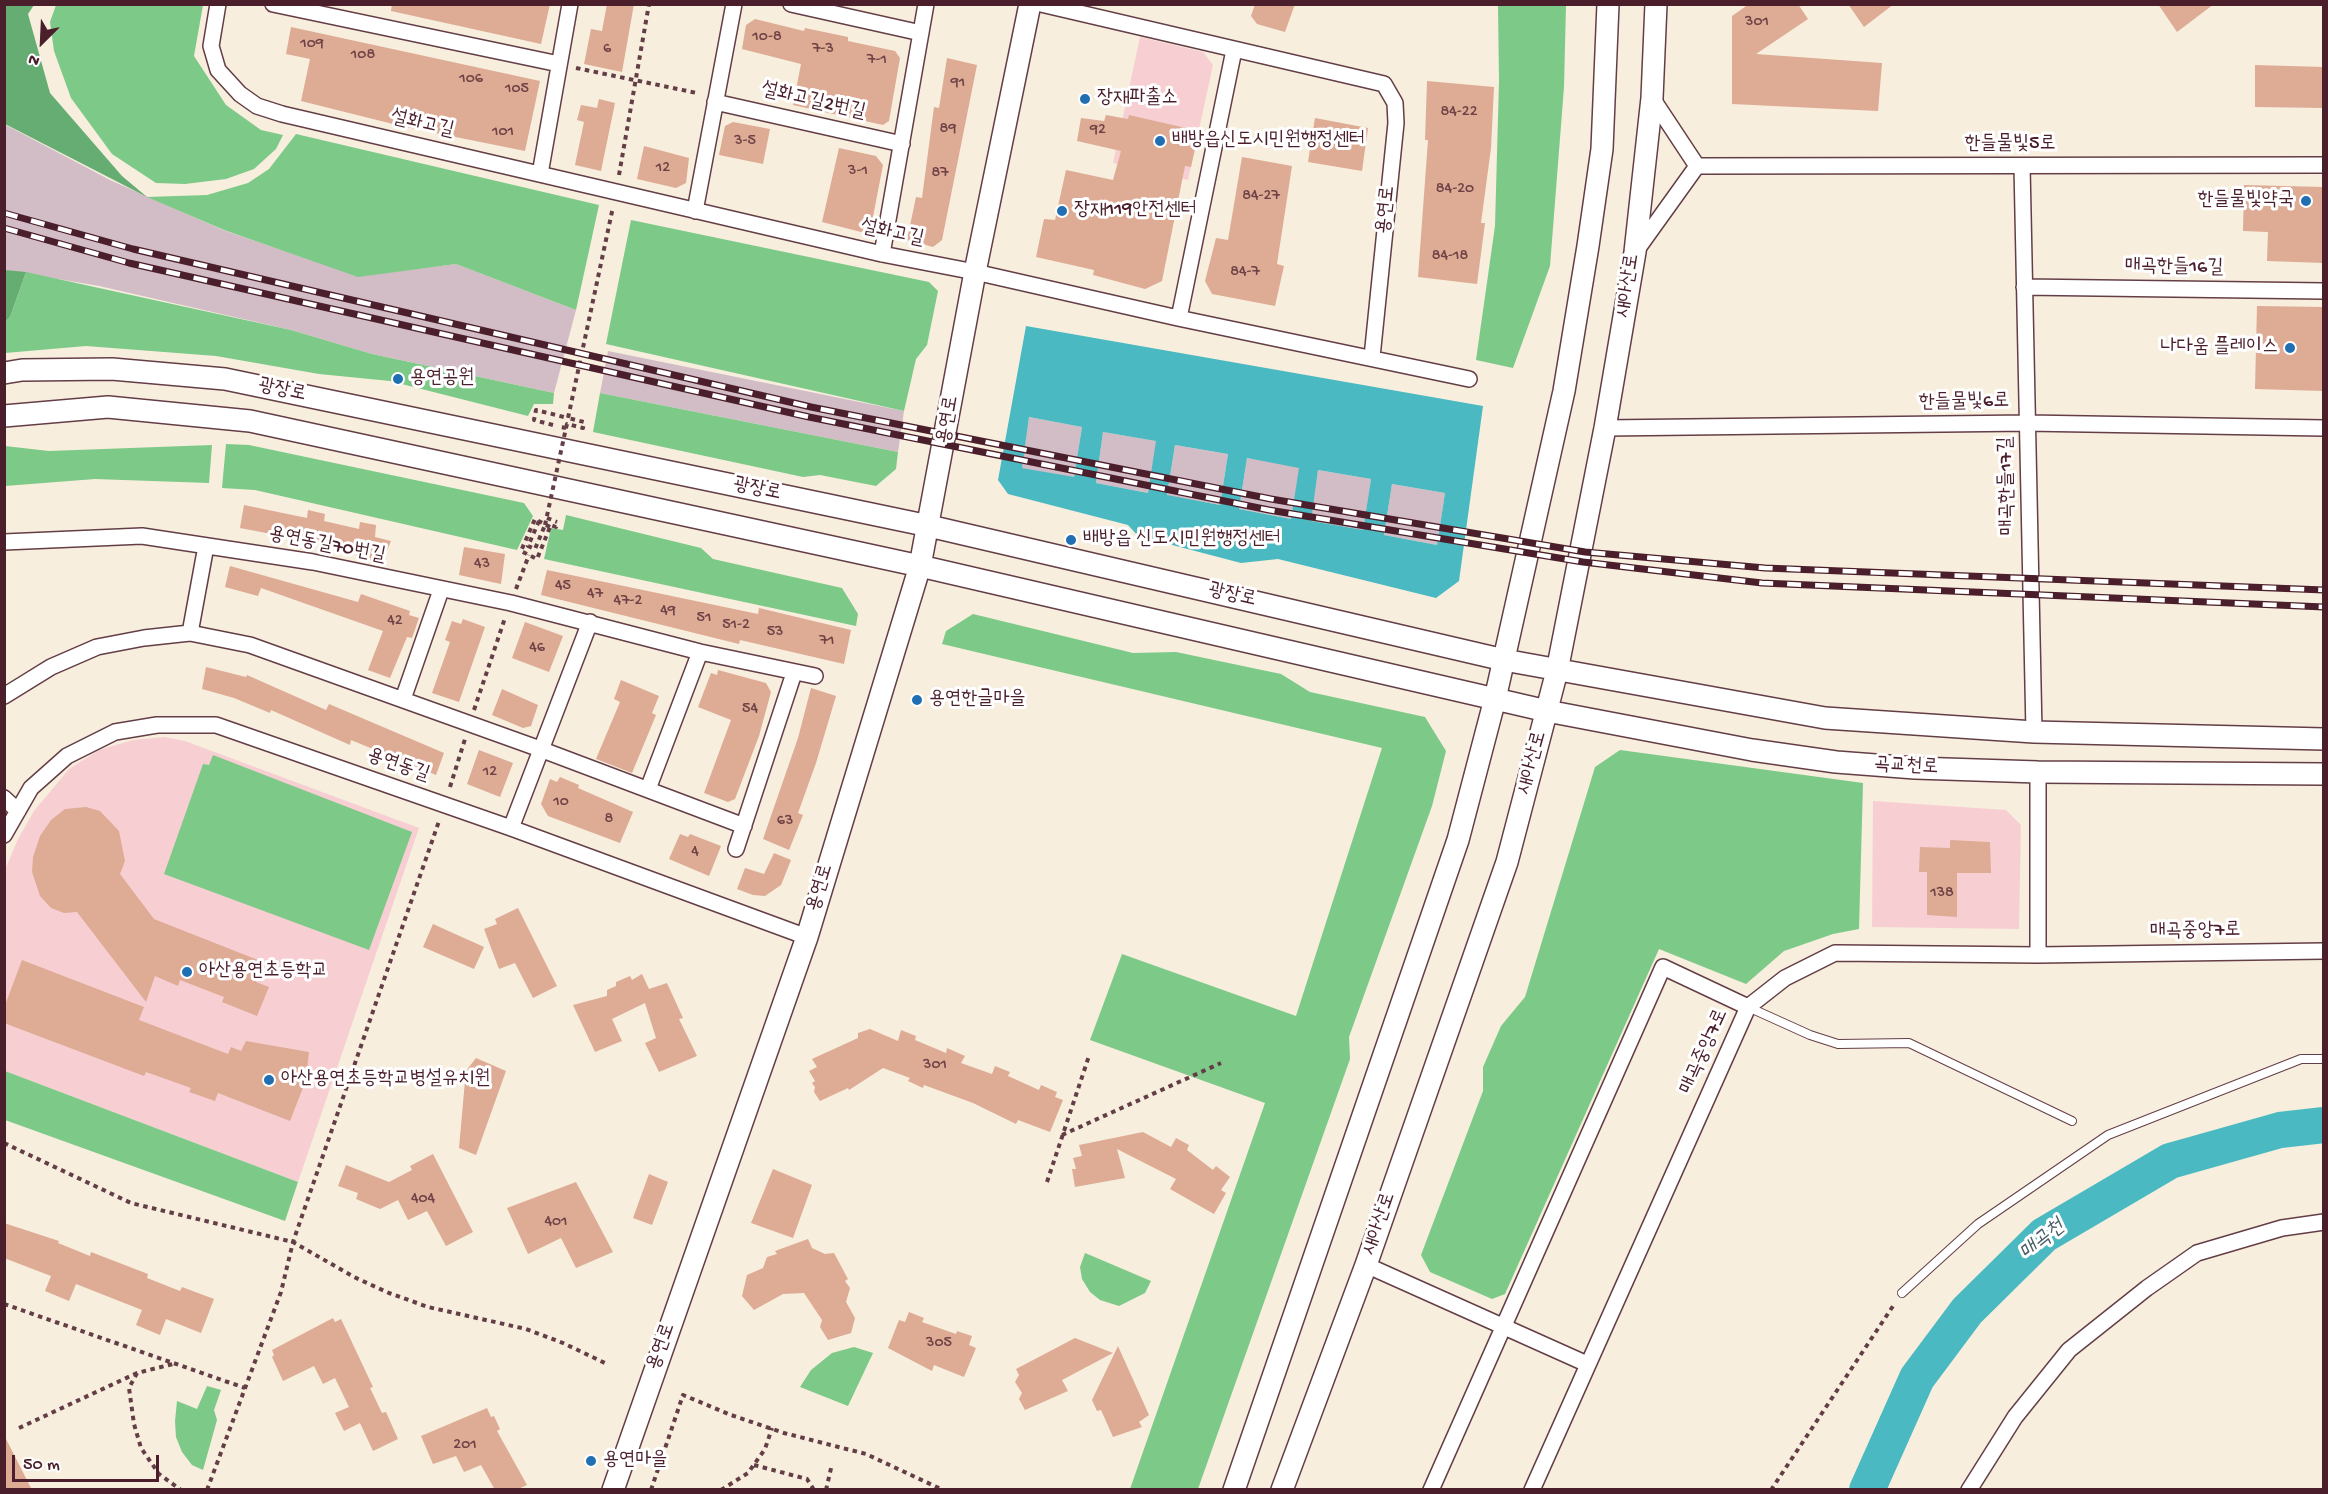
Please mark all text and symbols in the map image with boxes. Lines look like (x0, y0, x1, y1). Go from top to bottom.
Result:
north arrow (12, 12, 72, 72)
house number: 301 (1745, 13, 1769, 33)
house number: 10-8 (752, 28, 782, 48)
house number: 109 (300, 35, 324, 55)
house number: 6 (603, 40, 611, 60)
house number: 7-3 (812, 40, 834, 60)
house number: 108 (351, 46, 375, 66)
text: N (26, 48, 43, 70)
house number: 7-1 (867, 51, 887, 71)
house number: 106 (459, 70, 483, 90)
house number: 91 (951, 74, 965, 94)
street label: 설화고길2번길 (758, 78, 868, 126)
house number: 105 (505, 80, 529, 100)
place label: 장재파출소 (1097, 87, 1177, 111)
marker: 장재파출소 (1078, 92, 1092, 106)
house number: 84-22 (1440, 103, 1478, 123)
street label: 설화고길 (388, 106, 456, 144)
house number: 89 (940, 120, 956, 140)
house number: 92 (1090, 121, 1106, 141)
house number: 101 (492, 123, 514, 143)
place label: 배방읍신도시민원행정센터 (1172, 129, 1365, 153)
house number: 3-5 (734, 132, 756, 152)
street label: 한들물빛5로 (1965, 133, 2055, 157)
marker: 배방읍신도시민원행정센터 (1153, 134, 1167, 148)
house number: 12 (656, 159, 670, 179)
house number: 3-1 (848, 162, 868, 182)
house number: 87 (931, 164, 949, 184)
house number: 84-20 (1436, 180, 1474, 200)
street label: 용연로 (1373, 185, 1401, 235)
house number: 84-27 (1242, 187, 1280, 207)
place label: 한들물빛약국 (2197, 189, 2294, 213)
marker: 한들물빛약국 (2299, 194, 2313, 208)
place label: 장재119안전센터 (1074, 199, 1197, 223)
marker: 장재119안전센터 (1055, 204, 1069, 218)
street label: 설화고길 (858, 216, 926, 252)
house number: 84-18 (1432, 247, 1468, 267)
street label: 새아산로 (1612, 252, 1646, 320)
street label: 매곡한들16길 (2124, 255, 2224, 281)
house number: 84-7 (1230, 263, 1260, 283)
place label: 나다움 플레이스 (2161, 336, 2278, 360)
marker: 나다움 플레이스 (2283, 341, 2297, 355)
place label: 용연공원 (410, 367, 474, 391)
marker: 용연공원 (391, 372, 405, 386)
street label: 광장로 (256, 374, 308, 408)
street label: 한들물빛6로 (1918, 390, 2010, 416)
street label: 용연로 (933, 394, 965, 446)
street label: 매곡한들17길 (1995, 436, 2021, 536)
street label: 광장로 (731, 473, 783, 507)
street label: 용연동길70번길 (267, 523, 387, 569)
place label: 배방읍 신도시민원행정센터 (1083, 528, 1281, 552)
marker: 배방읍 신도시민원행정센터 (1064, 533, 1078, 547)
house number: 43 (474, 555, 490, 575)
house number: 45 (555, 577, 571, 597)
street label: 광장로 (1206, 579, 1258, 613)
house number: 47 (587, 585, 603, 605)
house number: 47-2 (614, 592, 642, 612)
house number: 49 (660, 602, 676, 622)
house number: 51 (697, 609, 711, 629)
house number: 42 (387, 612, 403, 632)
house number: 51-2 (722, 616, 750, 636)
house number: 53 (767, 623, 783, 643)
house number: 71 (820, 632, 834, 652)
house number: 46 (529, 639, 545, 659)
place label: 용연한글마을 (929, 688, 1026, 712)
marker: 용연한글마을 (910, 693, 924, 707)
house number: 54 (742, 700, 758, 720)
street label: 새아산로 (1513, 729, 1553, 797)
street label: 용연동길 (364, 744, 432, 788)
street label: 곡교천로 (1873, 753, 1939, 781)
house number: 12 (483, 763, 497, 783)
house number: 10 (553, 793, 569, 813)
house number: 8 (605, 810, 613, 830)
house number: 63 (777, 812, 793, 832)
house number: 4 (691, 843, 699, 863)
street label: 용연로 (802, 861, 840, 915)
house number: 138 (1930, 884, 1954, 904)
street label: 매곡중앙7로 (2149, 919, 2241, 945)
place label: 아산용연초등학교 (199, 960, 328, 984)
marker: 아산용연초등학교 (180, 965, 194, 979)
street label: 매곡중앙7로 (1676, 1006, 1734, 1098)
house number: 301 (923, 1056, 947, 1076)
place label: 아산용연초등학교병설유치원 (281, 1068, 490, 1092)
marker: 아산용연초등학교병설유치원 (262, 1073, 276, 1087)
house number: 404 (411, 1190, 435, 1210)
street label: 새아산로 (1358, 1190, 1402, 1258)
house number: 401 (544, 1213, 568, 1233)
water label: 매곡천 (2015, 1215, 2071, 1267)
street label: 용연로 (642, 1320, 682, 1374)
house number: 305 (926, 1334, 952, 1354)
house number: 201 (453, 1436, 477, 1456)
scale bar (15, 1443, 162, 1481)
place label: 용연마을 (603, 1449, 667, 1473)
marker: 용연마을 (584, 1454, 598, 1468)
text: 50 m (23, 1455, 60, 1476)

